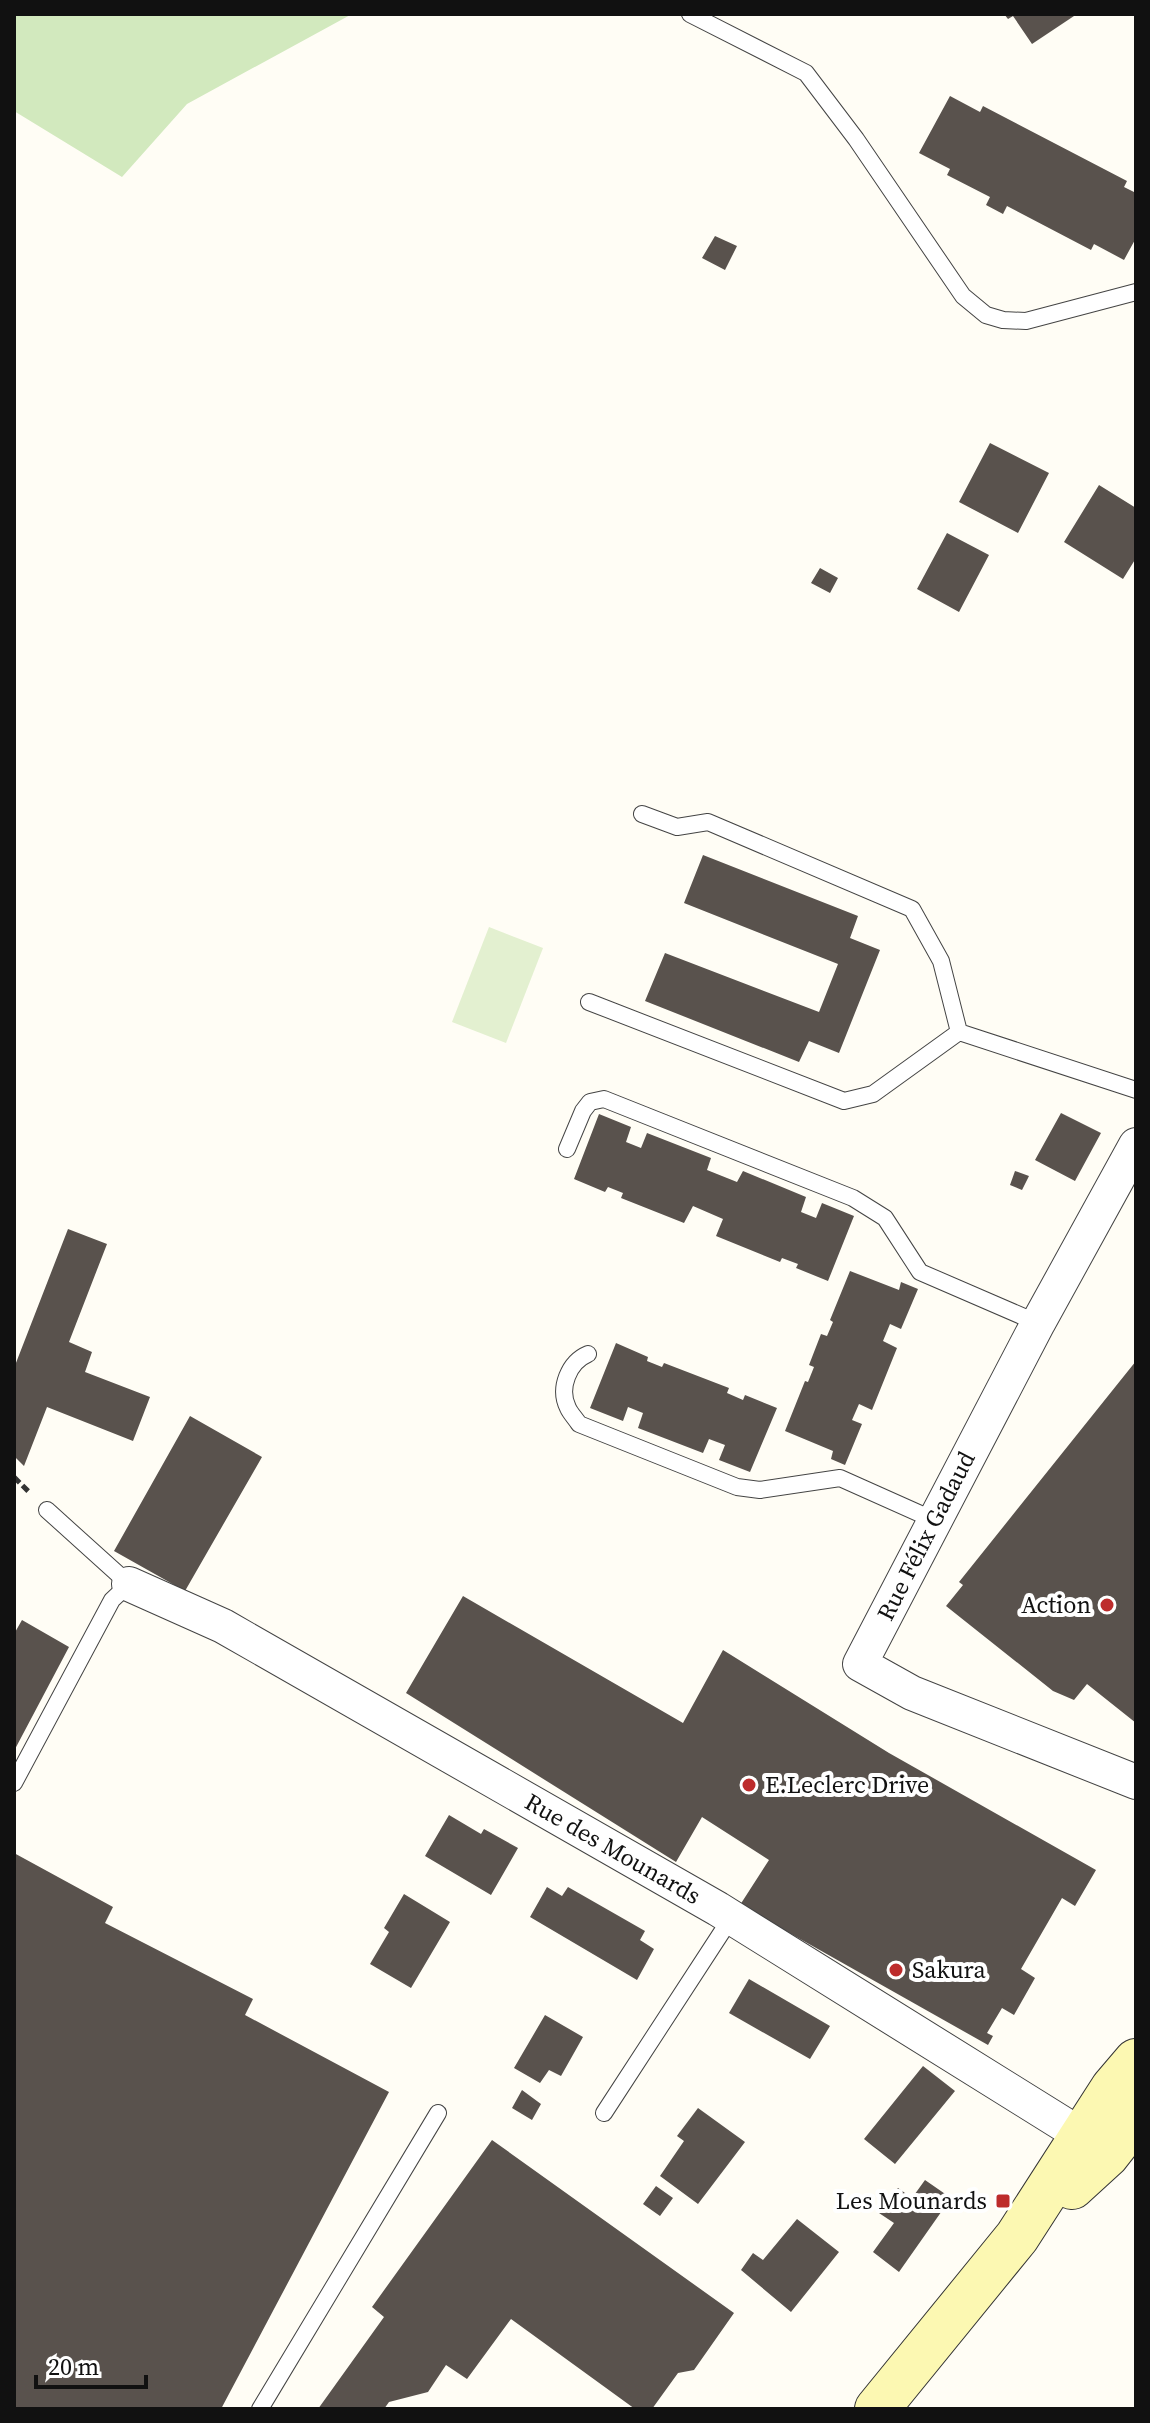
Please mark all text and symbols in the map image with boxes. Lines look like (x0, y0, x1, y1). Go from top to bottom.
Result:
street label: Rue Félix Gadaud (869, 1445, 983, 1626)
place label: Action (1021, 1588, 1091, 1621)
marker: Action (1098, 1596, 1116, 1614)
place label: E.Leclerc Drive (765, 1768, 929, 1801)
marker: E.Leclerc Drive (740, 1776, 758, 1794)
street label: Rue des Mounards (519, 1785, 707, 1912)
place label: Sakura (912, 1953, 987, 1986)
marker: Sakura (887, 1961, 905, 1979)
place label: Les Mounards (836, 2184, 987, 2217)
marker: Les Mounards (994, 2192, 1012, 2210)
scale bar (36, 2339, 146, 2389)
text: 20 m (48, 2350, 99, 2383)

